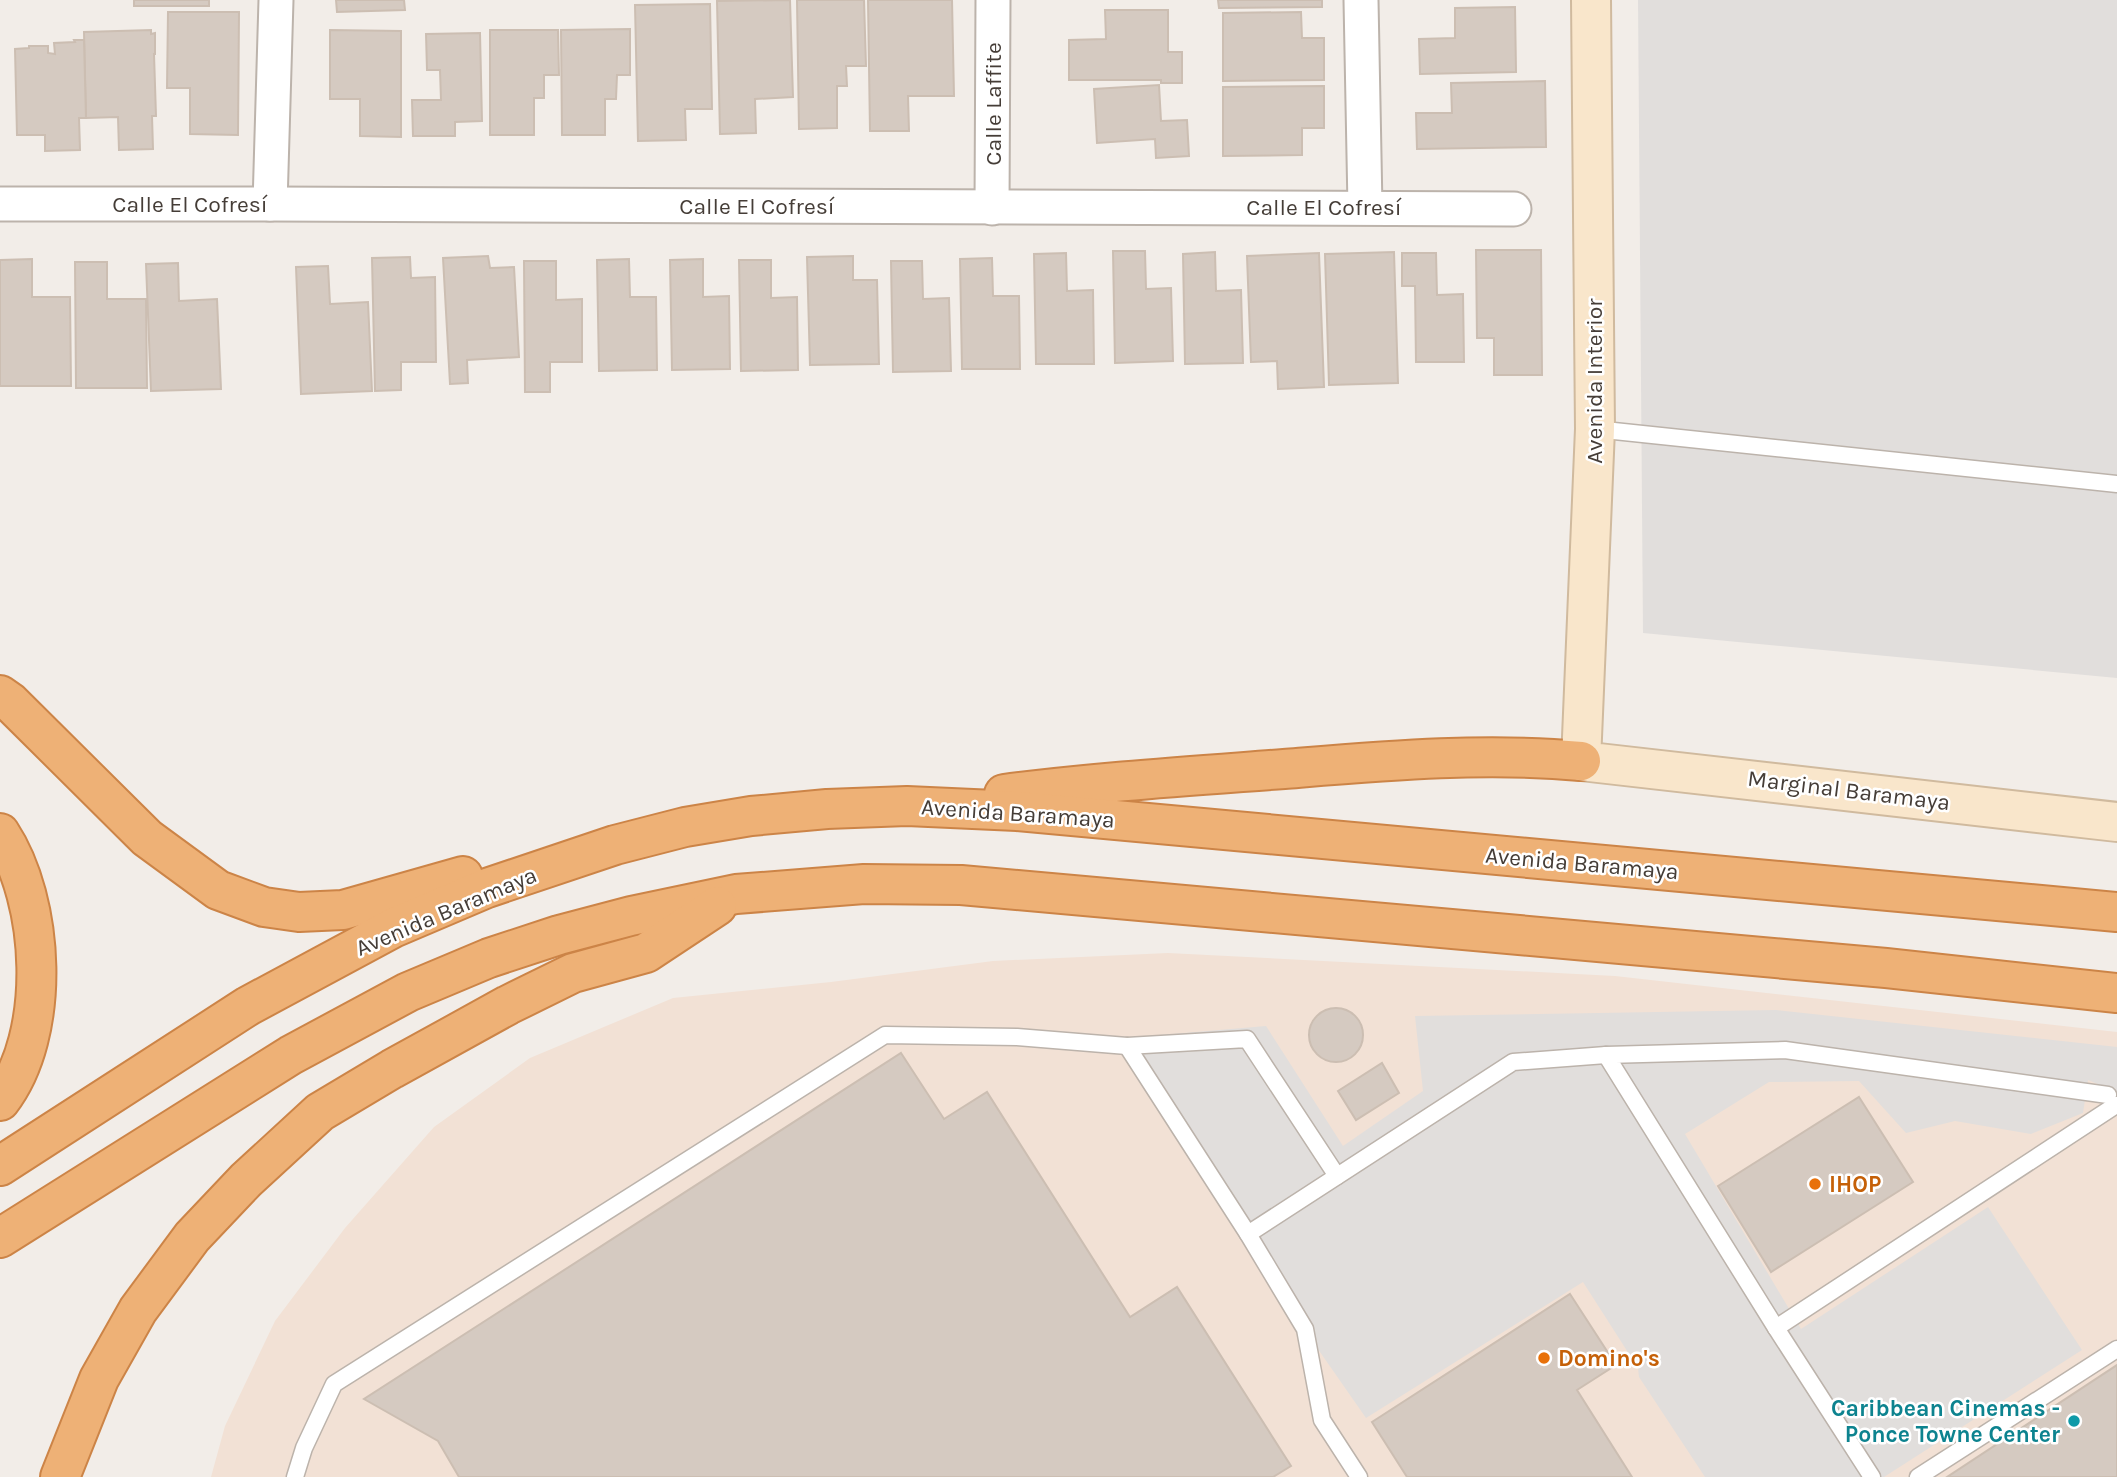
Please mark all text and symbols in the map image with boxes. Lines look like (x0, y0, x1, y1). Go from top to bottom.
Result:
street label: Calle Laffite (980, 42, 1007, 166)
street label: Calle El Cofresí (112, 191, 268, 218)
street label: Calle El Cofresí (679, 193, 835, 220)
street label: Calle El Cofresí (1246, 194, 1402, 221)
street label: Avenida Interior (1581, 298, 1608, 464)
street label: Marginal Baramaya (1746, 765, 1952, 816)
street label: Avenida Baramaya (920, 793, 1116, 834)
street label: Avenida Baramaya (1484, 842, 1680, 885)
street label: Avenida Baramaya (352, 861, 541, 962)
place label: IHOP (1829, 1171, 1881, 1198)
marker: IHOP (1807, 1176, 1823, 1192)
place label: Domino's (1558, 1345, 1660, 1372)
marker: Domino's (1536, 1350, 1552, 1366)
place label: Caribbean Cinemas - Ponce Towne Center (1831, 1395, 2060, 1448)
marker: Caribbean Cinemas - Ponce Towne Center (2066, 1413, 2082, 1429)

